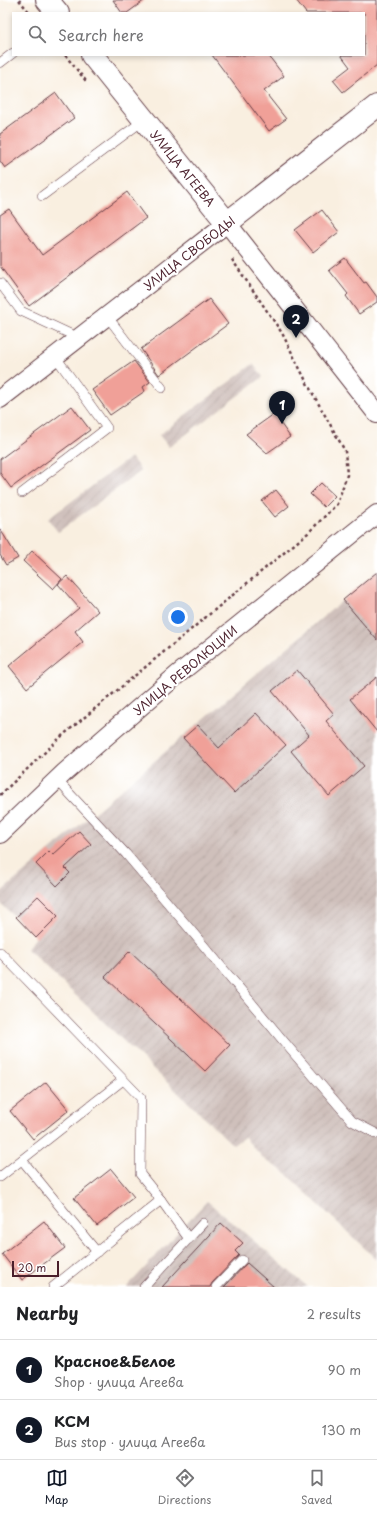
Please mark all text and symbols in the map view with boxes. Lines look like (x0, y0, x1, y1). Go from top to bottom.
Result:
search box (12, 12, 365, 56)
icon: search (26, 23, 48, 45)
text: Search here (58, 23, 144, 46)
street label: УЛИЦА АГЕЕВА (146, 126, 220, 210)
street label: УЛИЦА СВОБОДЫ (139, 212, 239, 294)
pin: 2 (283, 305, 309, 338)
pin: 1 (269, 391, 295, 424)
your location (168, 607, 188, 627)
street label: УЛИЦА РЕВОЛЮЦИИ (129, 621, 241, 719)
scale bar (12, 1259, 59, 1278)
text: 20 m (18, 1259, 46, 1276)
text: Nearby (16, 1300, 78, 1326)
text: 2 results (307, 1304, 361, 1323)
text: Красное&Белое (54, 1349, 176, 1372)
text: 1 (26, 1360, 32, 1379)
text: 90 m (328, 1360, 361, 1379)
text: Shop · улица Агеева (54, 1372, 184, 1391)
text: КСМ (54, 1409, 90, 1432)
text: 2 (24, 1420, 34, 1439)
text: 130 m (322, 1420, 361, 1439)
text: Bus stop · улица Агеева (54, 1432, 205, 1451)
tab: Map (45, 1467, 68, 1508)
tab: Directions (158, 1467, 211, 1508)
tab: Saved (301, 1467, 332, 1508)

